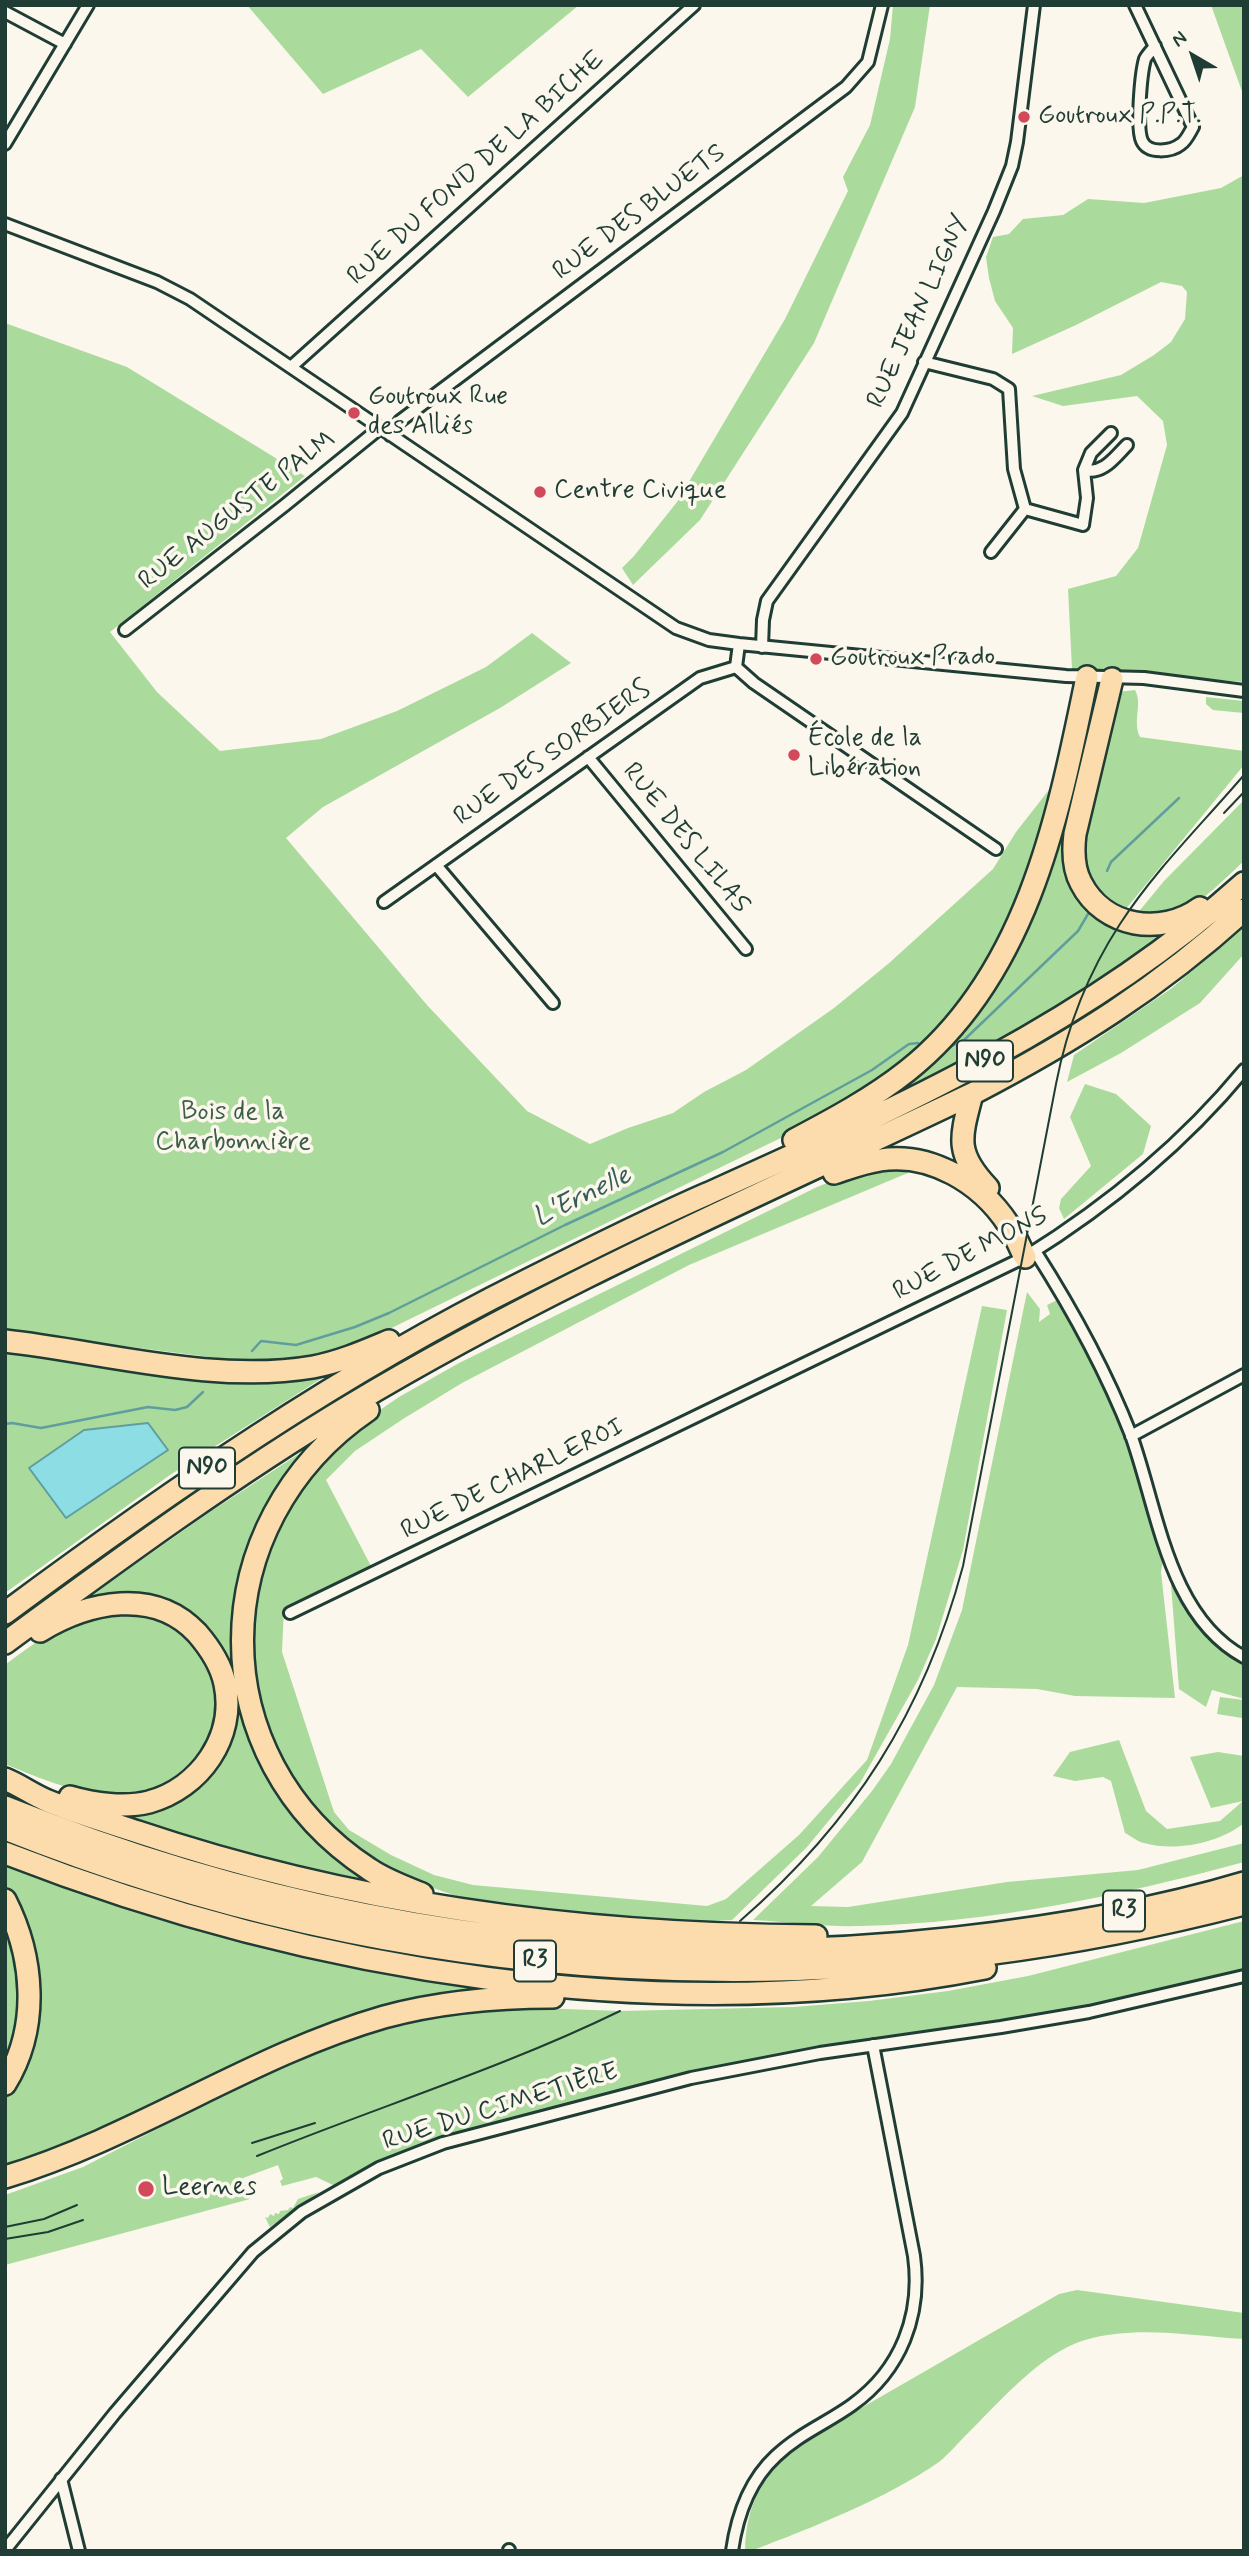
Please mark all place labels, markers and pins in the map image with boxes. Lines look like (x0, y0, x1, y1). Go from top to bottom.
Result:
place label: Goutroux P.P.T. (1038, 101, 1202, 133)
marker: Goutroux P.P.T. (1016, 109, 1032, 125)
place label: Goutroux Rue des Alliés (368, 382, 508, 444)
marker: Goutroux Rue des Alliés (346, 405, 362, 421)
place label: Centre Civique (554, 476, 727, 508)
marker: Centre Civique (532, 484, 548, 500)
place label: Goutroux Prado (830, 643, 995, 675)
marker: Goutroux Prado (808, 651, 824, 667)
place label: École de la Libération (808, 724, 922, 786)
marker: École de la Libération (786, 747, 802, 763)
place label: Leernes (162, 2173, 257, 2205)
marker: Leernes (136, 2179, 156, 2199)

